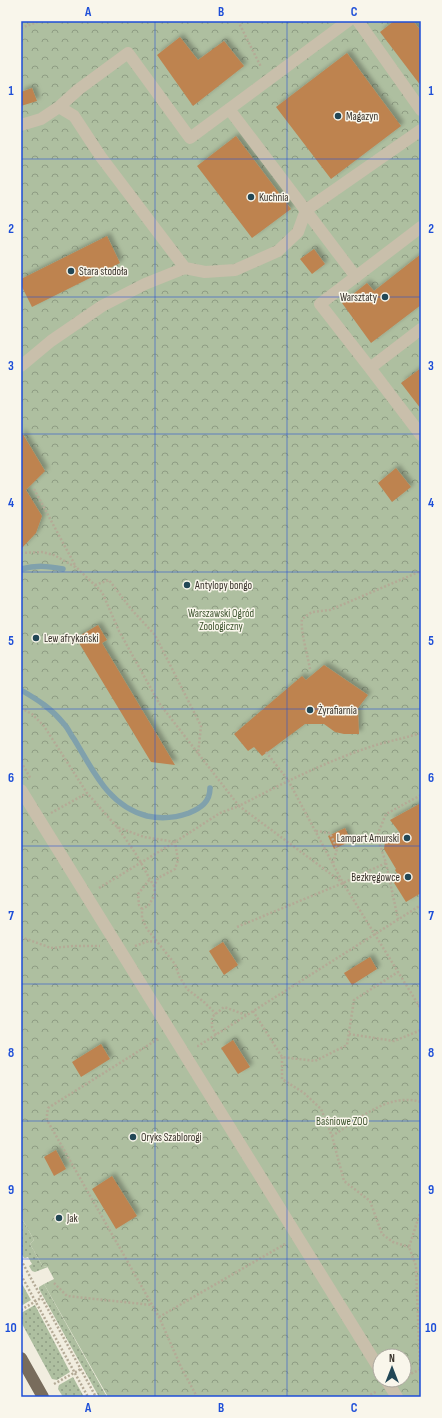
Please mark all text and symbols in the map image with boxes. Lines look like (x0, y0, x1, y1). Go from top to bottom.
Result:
text: A (84, 4, 92, 20)
text: B (218, 4, 224, 20)
text: C (351, 4, 358, 20)
text: 1 (8, 83, 14, 99)
text: 1 (428, 83, 434, 99)
place label: Magazyn (346, 110, 378, 123)
marker: Magazyn (333, 111, 343, 121)
place label: Kuchnia (259, 191, 289, 204)
marker: Kuchnia (246, 192, 256, 202)
text: 2 (8, 221, 14, 237)
text: 2 (428, 221, 434, 237)
place label: Stara stodoła (79, 265, 127, 278)
marker: Stara stodoła (66, 266, 76, 276)
place label: Warsztaty (340, 291, 378, 304)
marker: Warsztaty (380, 292, 390, 302)
text: 3 (8, 358, 14, 374)
text: 3 (428, 358, 434, 374)
text: 4 (8, 495, 14, 511)
text: 4 (428, 495, 434, 511)
place label: Antylopy bongo (194, 579, 253, 592)
marker: Antylopy bongo (182, 580, 192, 590)
park label: Warszawski Ogród Zoologiczny (188, 607, 254, 633)
place label: Lew afrykański (44, 632, 99, 645)
text: 5 (8, 633, 14, 649)
marker: Lew afrykański (31, 633, 41, 643)
text: 5 (428, 633, 434, 649)
place label: Żyrafiarnia (318, 703, 357, 717)
marker: Żyrafiarnia (305, 705, 315, 715)
text: 6 (8, 770, 14, 786)
text: 6 (428, 770, 434, 786)
place label: Lampart Amurski (337, 832, 399, 845)
marker: Lampart Amurski (402, 833, 412, 843)
place label: Bezkręgowce (351, 871, 400, 884)
marker: Bezkręgowce (403, 872, 413, 882)
text: 7 (8, 908, 14, 924)
text: 7 (428, 908, 434, 924)
text: 8 (8, 1045, 14, 1061)
text: 8 (428, 1045, 434, 1061)
park label: Baśniowe ZOO (316, 1115, 368, 1128)
place label: Oryks Szablorogi (141, 1131, 202, 1144)
marker: Oryks Szablorogi (128, 1132, 138, 1142)
text: 9 (8, 1182, 14, 1198)
text: 9 (428, 1182, 434, 1198)
place label: Jak (66, 1212, 78, 1225)
marker: Jak (54, 1213, 64, 1223)
text: 10 (5, 1320, 17, 1336)
text: 10 (425, 1320, 437, 1336)
north arrow (372, 1348, 412, 1388)
text: N (389, 1352, 395, 1365)
text: A (84, 1400, 92, 1416)
text: B (218, 1400, 224, 1416)
text: C (351, 1400, 358, 1416)

